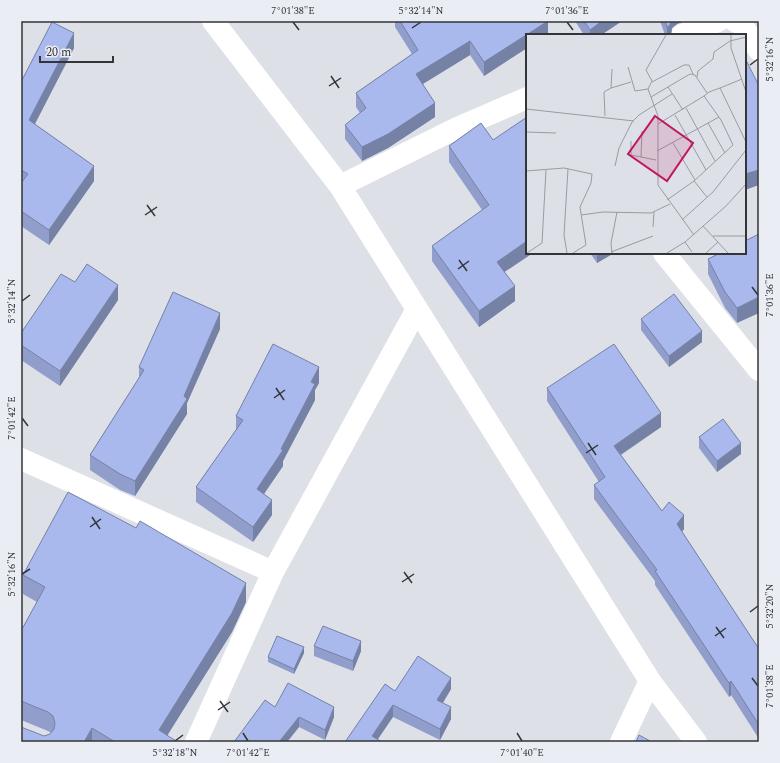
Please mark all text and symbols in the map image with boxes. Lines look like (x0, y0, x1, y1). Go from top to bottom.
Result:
text: 7°01'38"E (271, 3, 315, 19)
text: 5°32'14"N (399, 3, 444, 19)
text: 7°01'36"E (545, 3, 589, 19)
inset map (526, 34, 746, 254)
text: 5°32'16"N (762, 37, 778, 82)
scale bar (40, 38, 113, 64)
text: 20 m (46, 43, 71, 62)
text: 7°01'36"E (762, 273, 778, 317)
text: 5°32'14"N (4, 279, 20, 324)
text: 7°01'42"E (4, 396, 20, 440)
text: 5°32'16"N (4, 552, 20, 597)
text: 5°32'20"N (762, 584, 778, 629)
text: 7°01'38"E (762, 664, 778, 708)
text: 5°32'18"N (153, 745, 198, 761)
text: 7°01'42"E (226, 745, 270, 761)
text: 7°01'40"E (500, 745, 544, 761)

